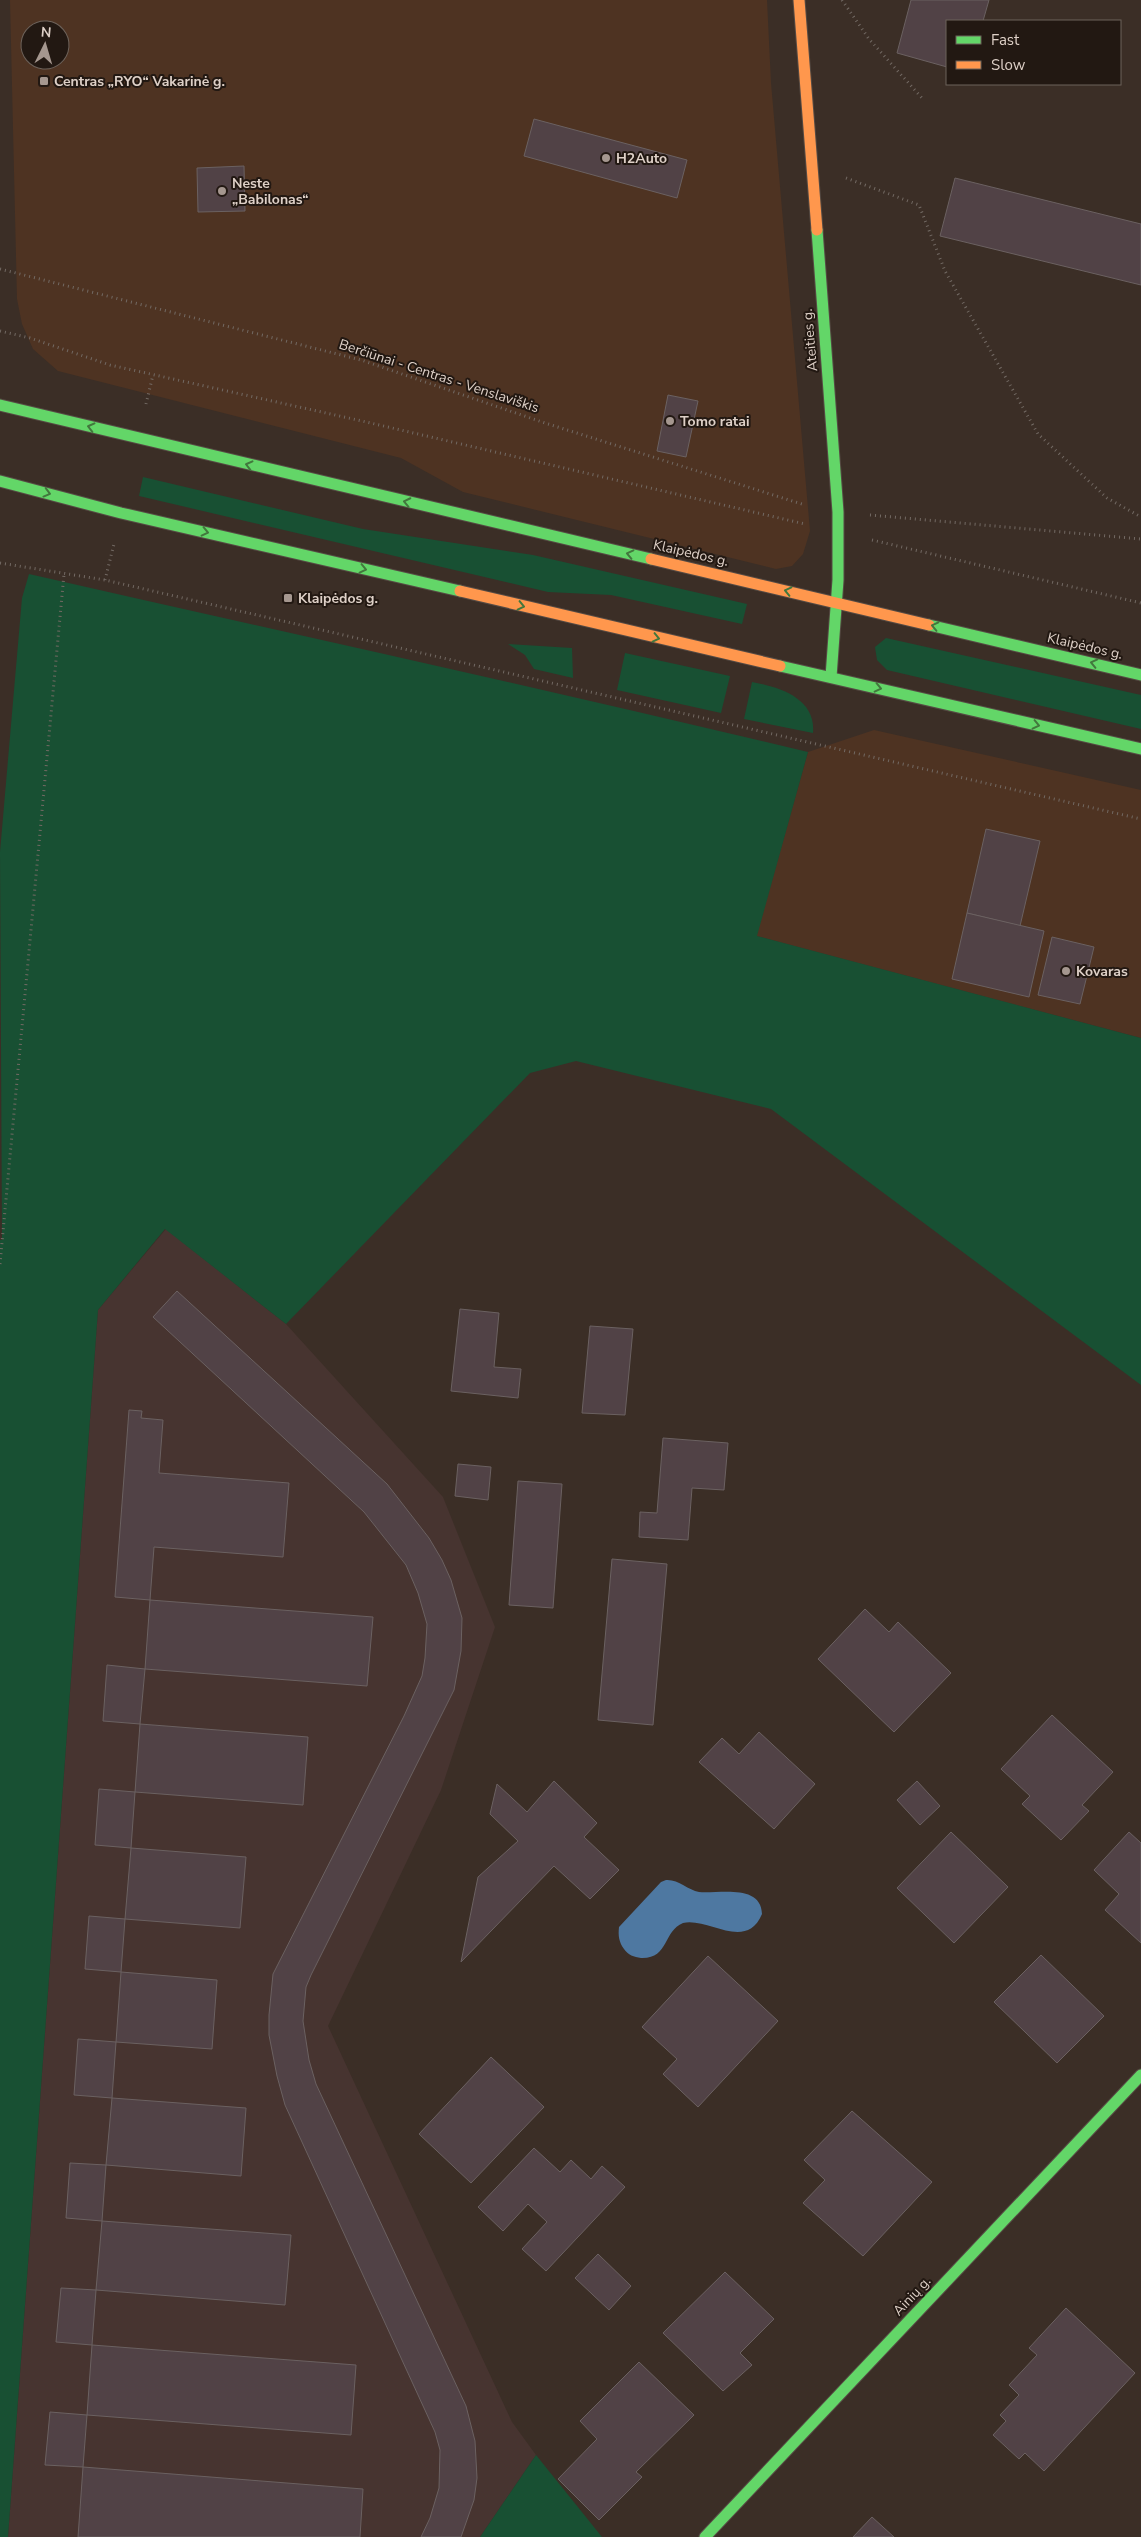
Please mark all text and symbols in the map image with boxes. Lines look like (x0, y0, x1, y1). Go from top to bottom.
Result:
north arrow (20, 20, 70, 70)
legend (946, 20, 1121, 85)
text: N (40, 23, 52, 42)
text: Fast (991, 30, 1020, 50)
text: Slow (991, 55, 1026, 75)
place label: Centras „RYO“ Vakarinė g. (54, 72, 225, 91)
marker: Centras „RYO“ Vakarinė g. (38, 75, 50, 87)
place label: H2Auto (616, 149, 667, 168)
marker: H2Auto (600, 152, 612, 164)
place label: Neste „Babilonas“ (232, 174, 308, 209)
marker: Neste „Babilonas“ (216, 185, 228, 197)
street label: Ateities g. (798, 308, 822, 372)
street label: Berčiūnai - Centras - Venslaviškis (337, 335, 542, 417)
place label: Tomo ratai (680, 412, 749, 431)
marker: Tomo ratai (664, 415, 676, 427)
one-way arrow (86, 422, 95, 433)
one-way arrow (244, 460, 253, 471)
one-way arrow (43, 487, 52, 498)
one-way arrow (403, 497, 411, 508)
one-way arrow (200, 526, 209, 537)
street label: Klaipėdos g. (651, 535, 731, 571)
one-way arrow (625, 549, 634, 560)
one-way arrow (359, 563, 368, 574)
one-way arrow (783, 586, 792, 597)
place label: Klaipėdos g. (298, 589, 378, 608)
marker: Klaipėdos g. (282, 592, 294, 604)
one-way arrow (517, 600, 526, 611)
one-way arrow (931, 621, 940, 632)
street label: Klaipėdos g. (1045, 628, 1125, 664)
one-way arrow (651, 632, 660, 643)
one-way arrow (1089, 658, 1098, 669)
one-way arrow (874, 682, 882, 693)
one-way arrow (1032, 719, 1041, 730)
place label: Kovaras (1076, 962, 1128, 981)
marker: Kovaras (1060, 965, 1072, 977)
street label: Ainių g. (889, 2272, 935, 2320)

